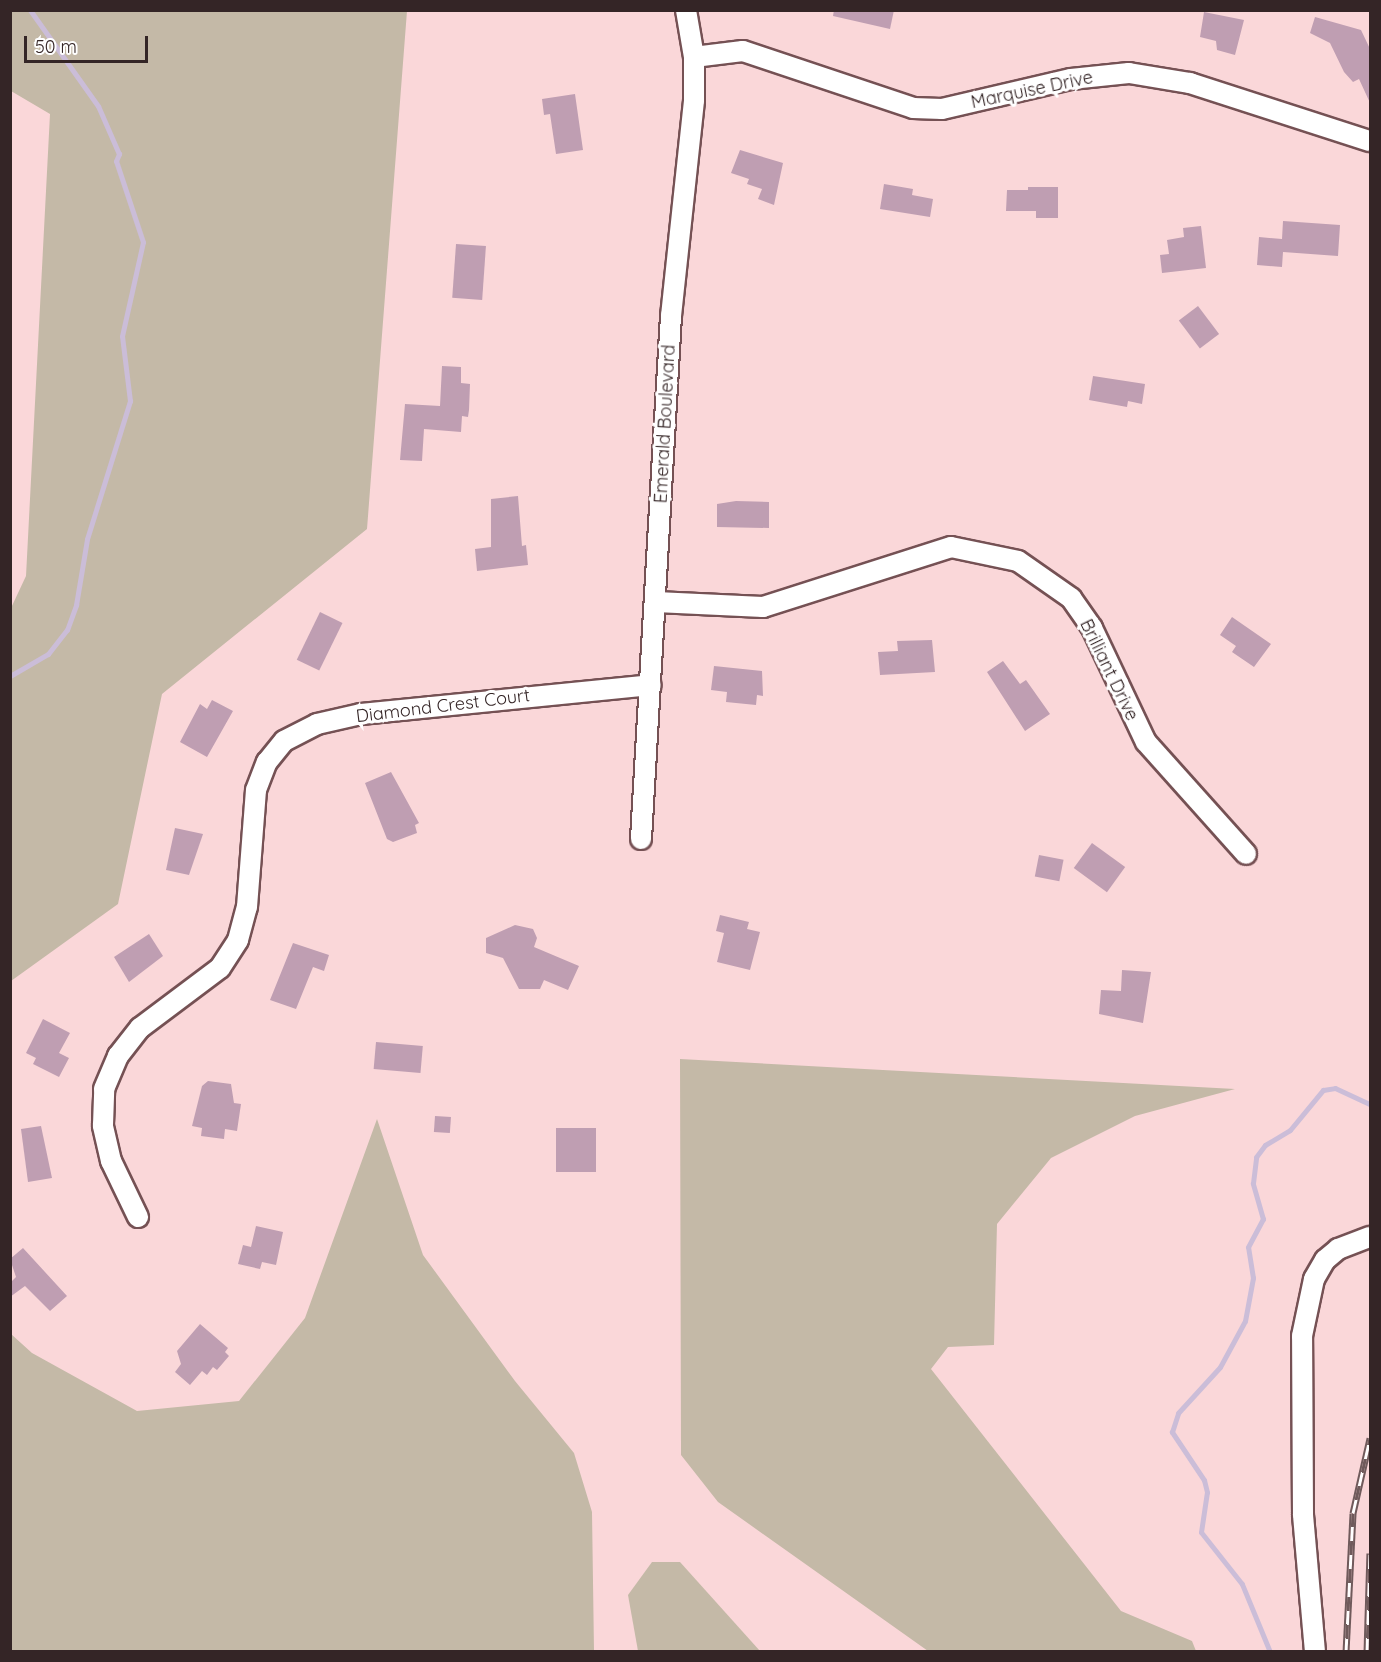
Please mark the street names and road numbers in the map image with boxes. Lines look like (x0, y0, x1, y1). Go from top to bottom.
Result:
street label: Marquise Drive (969, 67, 1095, 113)
street label: Emerald Boulevard (650, 344, 680, 504)
street label: Brilliant Drive (1075, 616, 1143, 724)
street label: Diamond Crest Court (355, 685, 531, 727)

